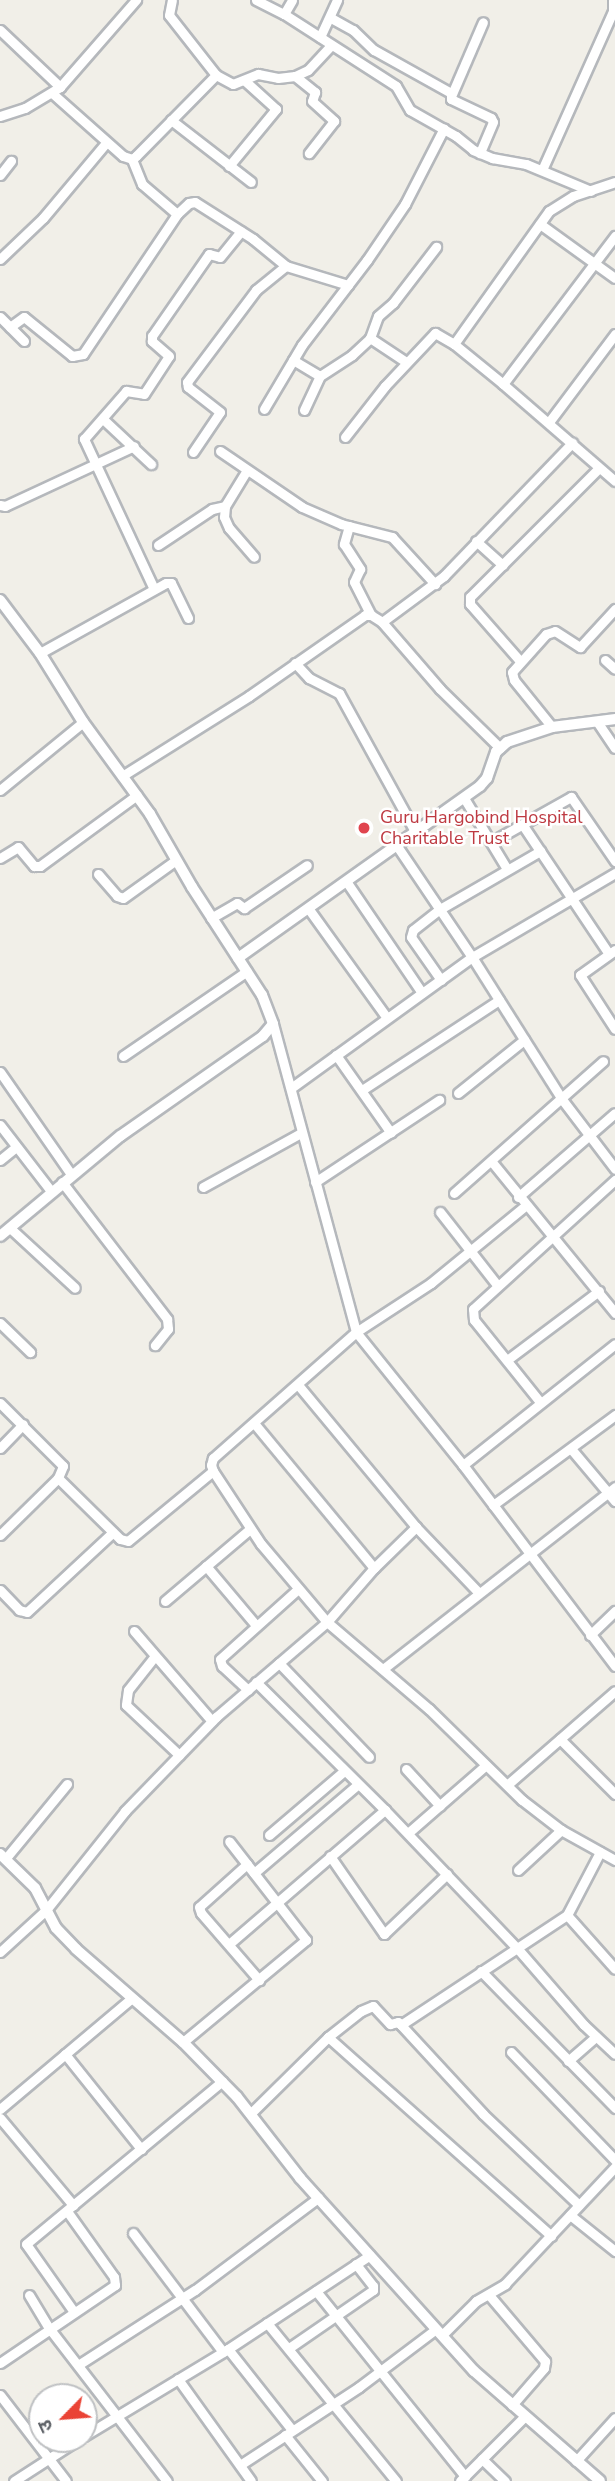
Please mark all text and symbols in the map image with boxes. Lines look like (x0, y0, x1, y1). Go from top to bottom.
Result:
place label: Guru Hargobind Hospital Charitable Trust (380, 807, 583, 850)
marker: Guru Hargobind Hospital Charitable Trust (354, 818, 374, 838)
north arrow (28, 2383, 98, 2453)
text: उ (32, 2415, 60, 2437)

